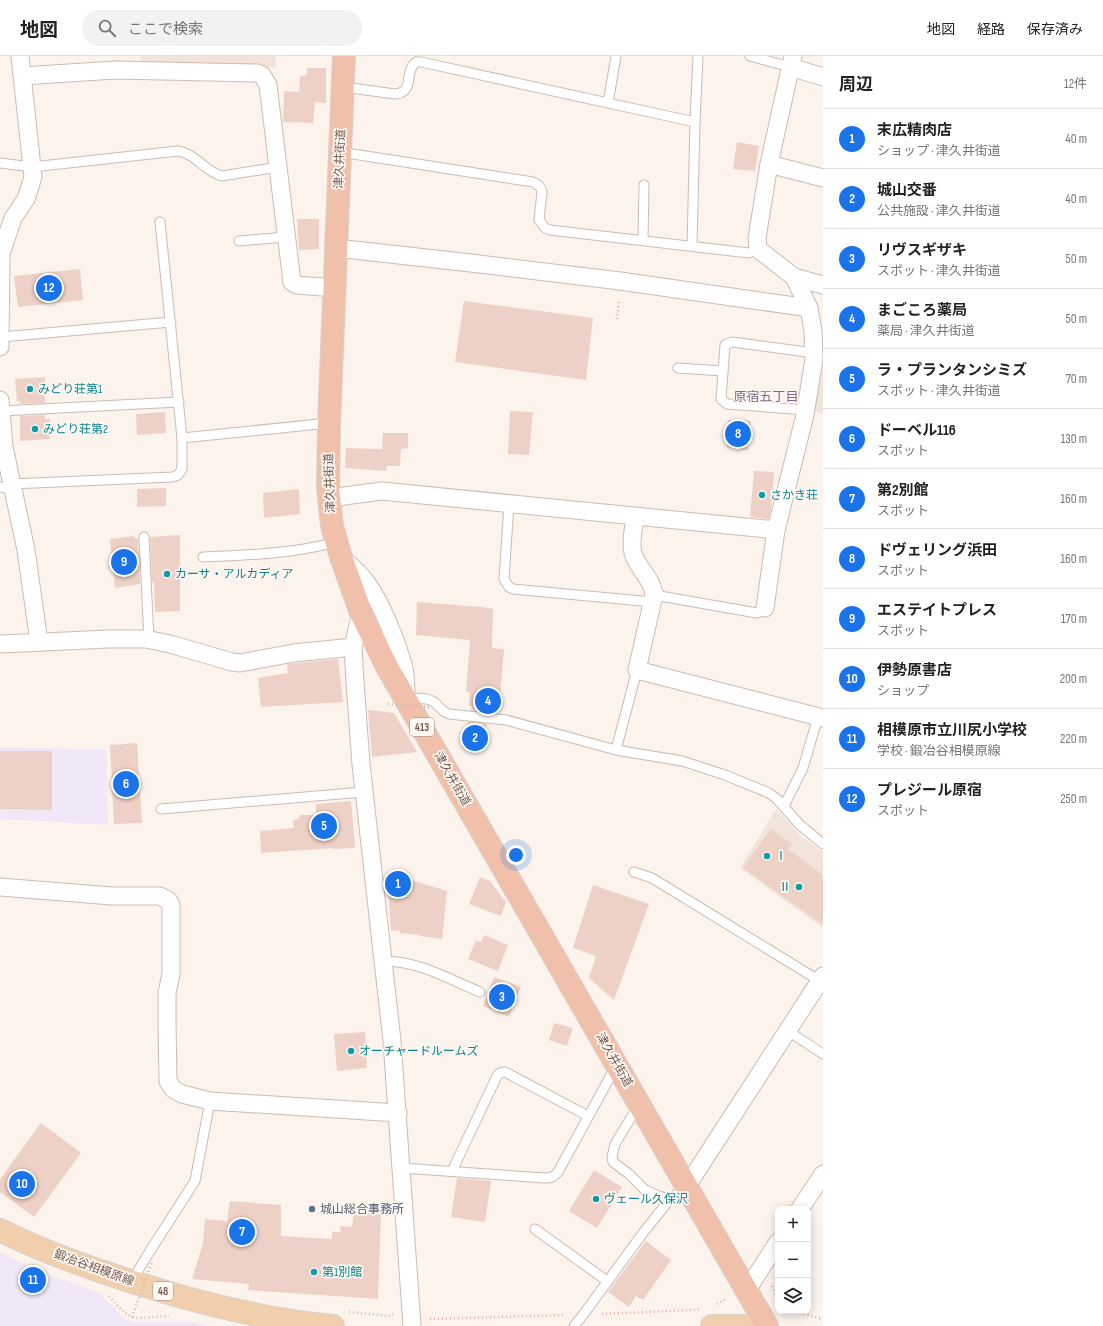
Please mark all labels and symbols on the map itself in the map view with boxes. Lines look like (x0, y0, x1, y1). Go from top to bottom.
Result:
street label: 津久井街道 (331, 129, 349, 189)
pin: 12 (36, 273, 62, 303)
place label: みどり荘第1 (38, 382, 103, 397)
marker: みどり荘第1 (25, 384, 35, 394)
district label: 原宿五丁目 (733, 389, 799, 405)
pin: 8 (725, 419, 751, 449)
place label: みどり荘第2 (43, 422, 108, 437)
marker: みどり荘第2 (30, 424, 40, 434)
street label: 津久井街道 (321, 453, 339, 513)
place label: さかき荘 (770, 488, 818, 503)
marker: さかき荘 (757, 490, 767, 500)
pin: 9 (111, 547, 137, 577)
place label: カーサ・アルカディア (175, 567, 293, 582)
marker: カーサ・アルカディア (162, 569, 172, 579)
pin: 4 (475, 686, 501, 716)
road number: 413 (410, 718, 434, 736)
pin: 2 (462, 723, 488, 753)
street label: 津久井街道 (431, 749, 473, 809)
pin: 6 (113, 769, 139, 799)
pin: 5 (311, 811, 337, 841)
your location (506, 845, 526, 865)
place label: Ⅰ (775, 849, 787, 864)
marker: Ⅰ (762, 851, 772, 861)
pin: 1 (385, 869, 411, 899)
place label: Ⅱ (779, 880, 791, 895)
marker: Ⅱ (794, 882, 804, 892)
pin: 3 (489, 982, 515, 1012)
street label: 津久井街道 (593, 1030, 635, 1090)
place label: オーチャードルームズ (359, 1044, 479, 1059)
marker: オーチャードルームズ (346, 1046, 356, 1056)
pin: 10 (9, 1169, 35, 1199)
place label: ヴェール久保沢 (604, 1192, 688, 1207)
marker: ヴェール久保沢 (591, 1194, 601, 1204)
place label: 城山総合事務所 (320, 1202, 404, 1217)
marker: 城山総合事務所 (307, 1204, 317, 1214)
pin: 7 (229, 1217, 255, 1247)
street label: 鍛冶谷相模原線 (52, 1247, 136, 1289)
pin: 11 (20, 1265, 46, 1295)
place label: 第1別館 (322, 1265, 362, 1280)
marker: 第1別館 (309, 1267, 319, 1277)
road number: 48 (153, 1282, 173, 1300)

